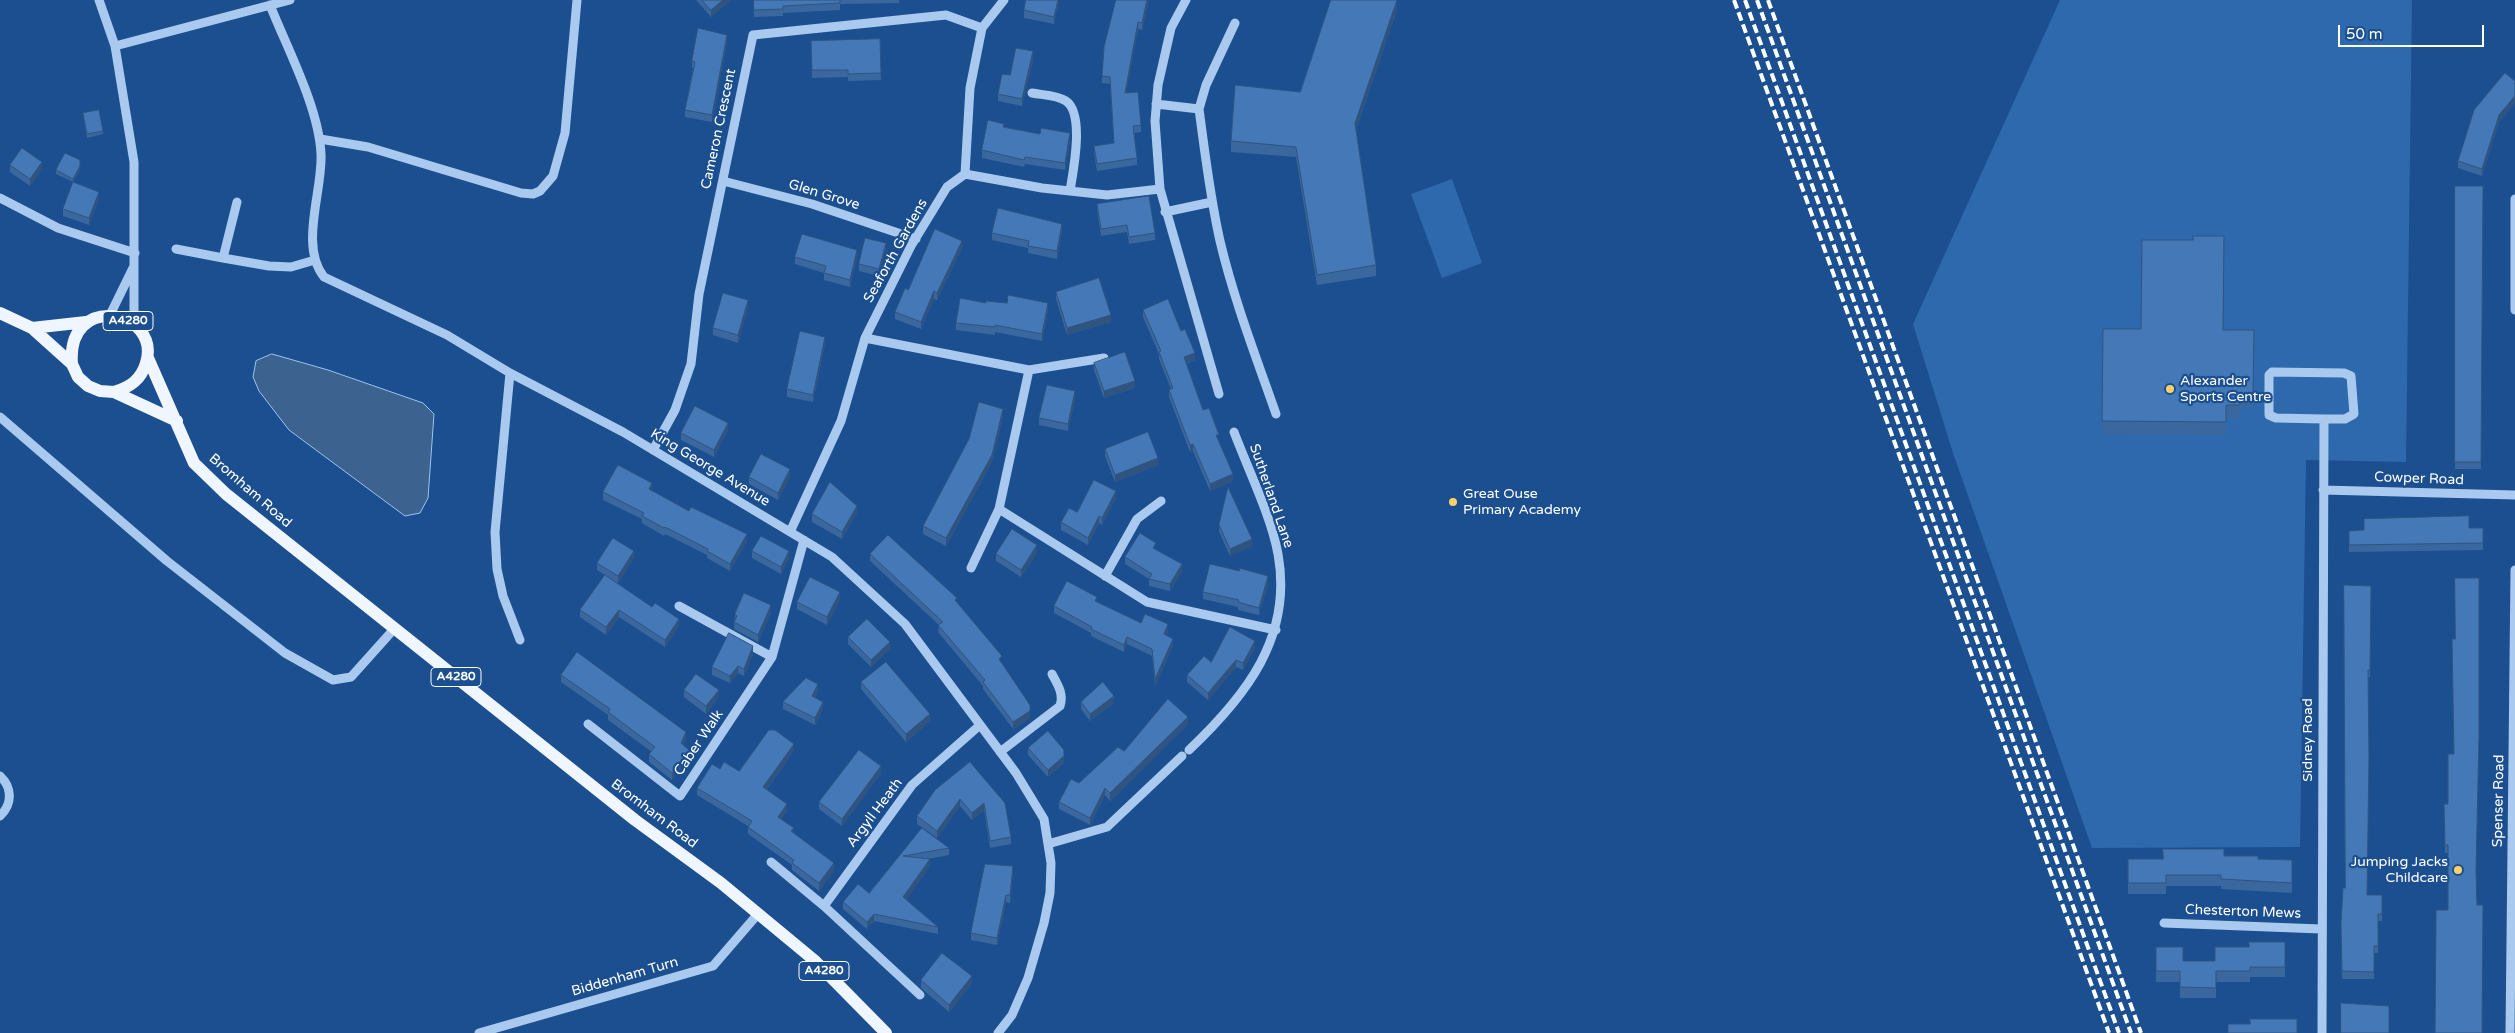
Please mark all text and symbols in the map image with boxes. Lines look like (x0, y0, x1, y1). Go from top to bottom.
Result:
scale bar (2340, 15, 2486, 47)
text: 50 m (2346, 25, 2383, 43)
street label: Cameron Crescent (698, 67, 740, 191)
street label: Glen Grove (786, 176, 862, 214)
street label: Seaforth Gardens (860, 196, 932, 306)
road number: A4280 (103, 312, 153, 331)
place label: Alexander Sports Centre (2180, 373, 2271, 406)
marker: Alexander Sports Centre (2164, 383, 2176, 395)
street label: King George Avenue (647, 426, 773, 510)
street label: Sutherland Lane (1245, 442, 1297, 550)
street label: Bromham Road (205, 450, 295, 532)
street label: Cowper Road (2374, 469, 2464, 489)
place label: Great Ouse Primary Academy (1463, 486, 1581, 518)
marker: Great Ouse Primary Academy (1447, 496, 1459, 508)
road number: A4280 (431, 668, 481, 686)
street label: Sidney Road (2300, 698, 2316, 782)
street label: Caber Walk (671, 707, 727, 779)
street label: Spenser Road (2490, 755, 2508, 847)
street label: Argyll Heath (844, 775, 906, 851)
street label: Bromham Road (607, 776, 701, 852)
place label: Jumping Jacks Childcare (2351, 854, 2448, 886)
marker: Jumping Jacks Childcare (2452, 864, 2464, 876)
street label: Chesterton Mews (2185, 902, 2301, 922)
street label: Biddenham Turn (570, 954, 680, 1000)
road number: A4280 (799, 961, 849, 980)

